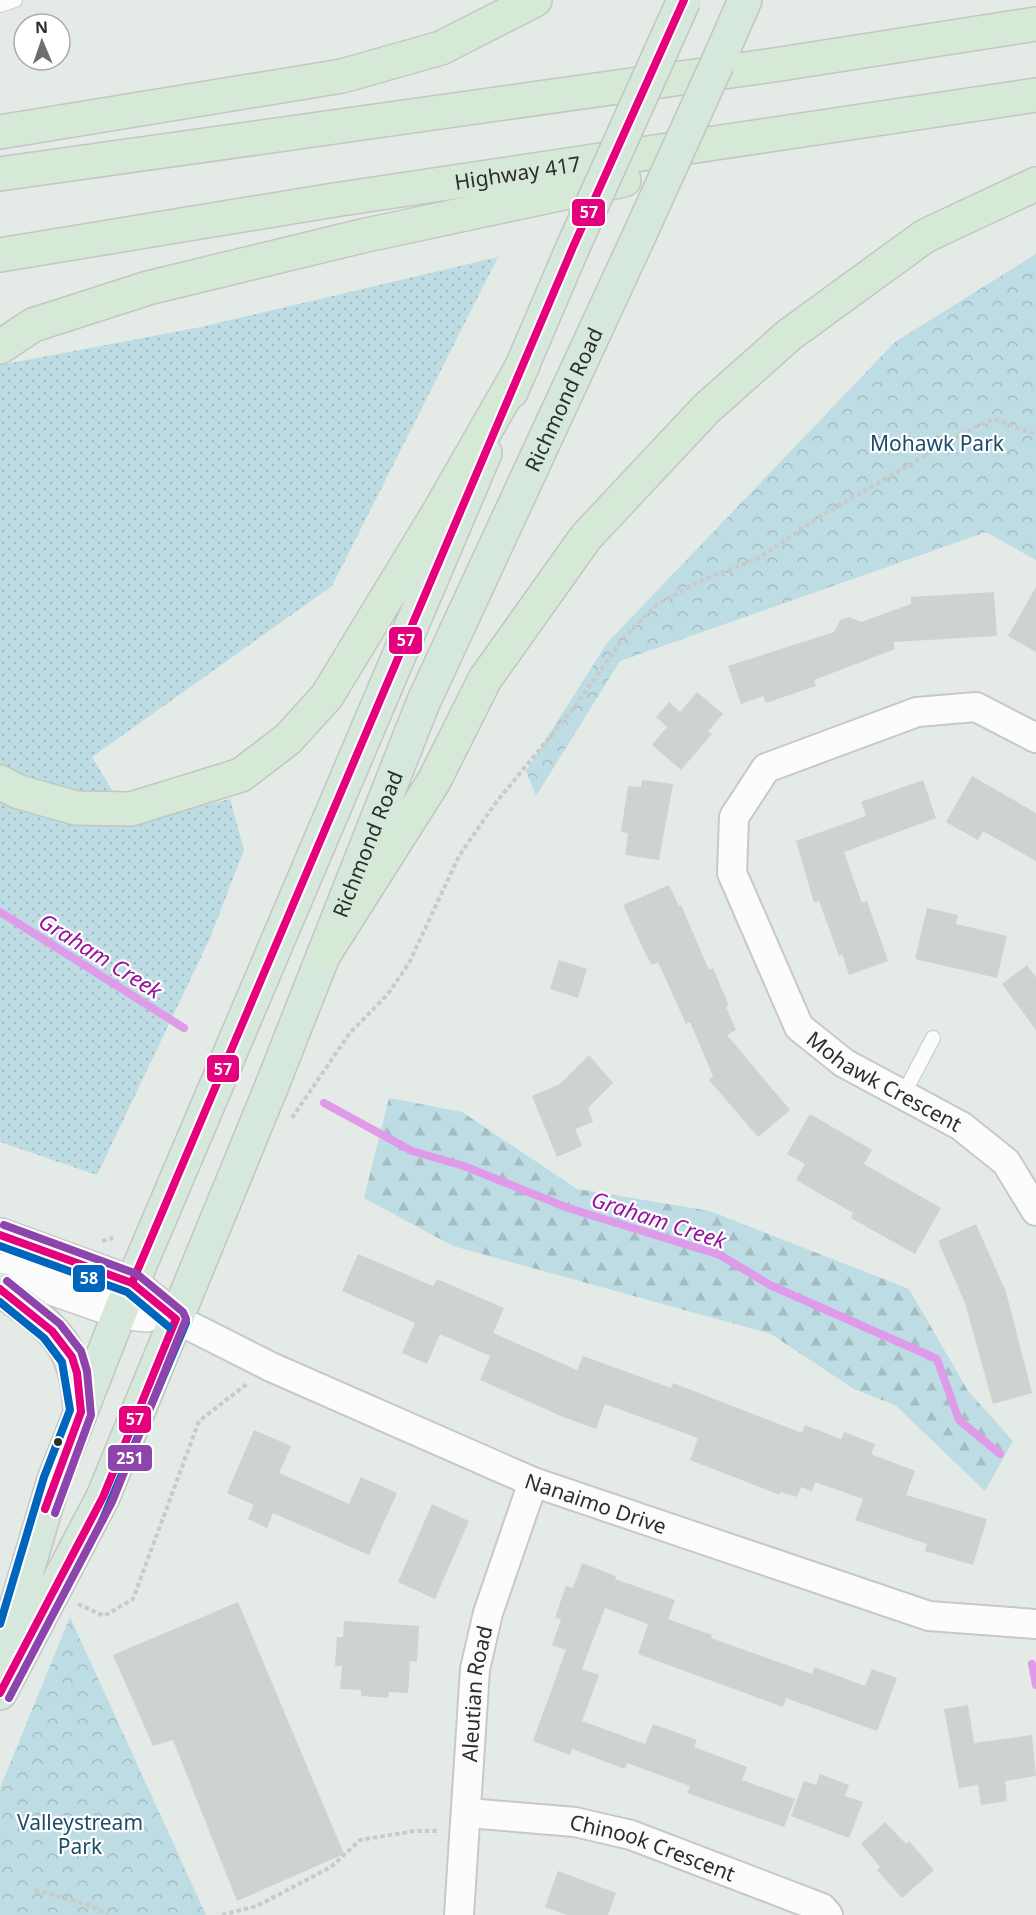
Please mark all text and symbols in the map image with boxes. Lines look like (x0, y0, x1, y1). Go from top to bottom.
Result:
north arrow (12, 12, 72, 72)
text: N (35, 16, 48, 38)
street label: Highway 417 (452, 149, 583, 196)
line badge: 57 (571, 198, 606, 227)
text: 57 (580, 201, 598, 223)
street label: Richmond Road (518, 323, 609, 476)
park label: Mohawk Park (870, 429, 1005, 457)
line badge: 57 (388, 626, 423, 655)
text: 57 (397, 629, 415, 651)
street label: Richmond Road (326, 766, 409, 921)
water label: Graham Creek (34, 905, 169, 1005)
street label: Mohawk Crescent (801, 1025, 967, 1138)
line badge: 57 (206, 1054, 240, 1083)
text: 57 (214, 1058, 232, 1080)
water label: Graham Creek (588, 1183, 731, 1255)
line badge: 58 (72, 1264, 106, 1293)
text: 58 (80, 1267, 98, 1289)
line badge: 57 (118, 1405, 152, 1434)
text: 57 (126, 1408, 144, 1430)
unlabelled marker (52, 1436, 64, 1448)
line badge: 251 (107, 1444, 153, 1472)
text: 251 (116, 1447, 144, 1469)
street label: Nanaimo Drive (521, 1466, 670, 1540)
street label: Aleutian Road (455, 1623, 499, 1763)
street label: Chinook Crescent (567, 1807, 740, 1888)
park label: Valleystream Park (17, 1808, 143, 1860)

